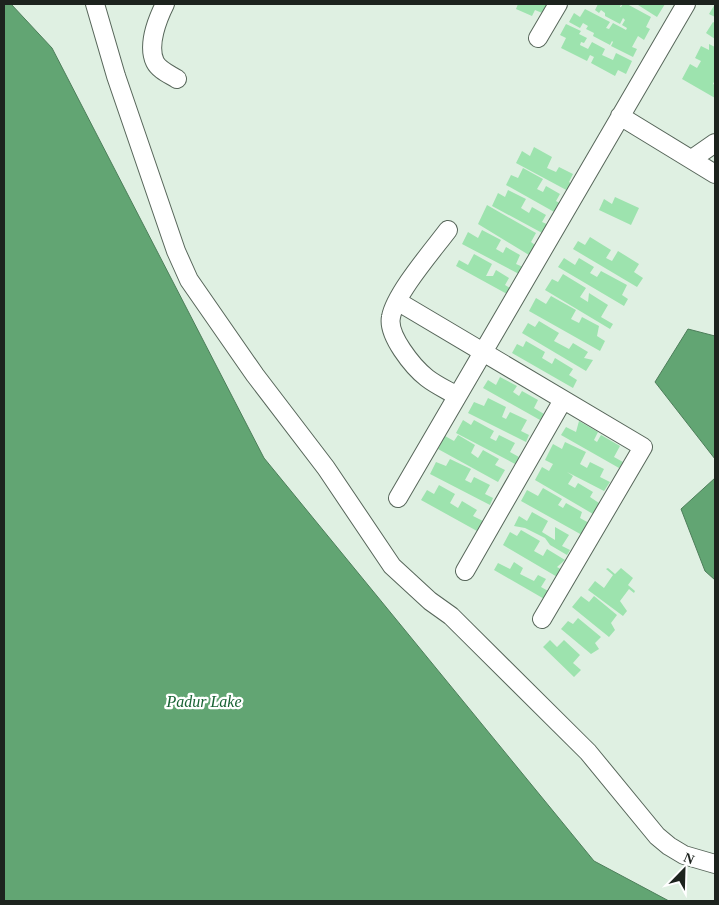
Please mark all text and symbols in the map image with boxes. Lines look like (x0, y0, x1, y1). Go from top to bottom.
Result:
water label: Padur Lake (165, 693, 242, 710)
north arrow (659, 845, 709, 895)
text: N (681, 850, 696, 867)

